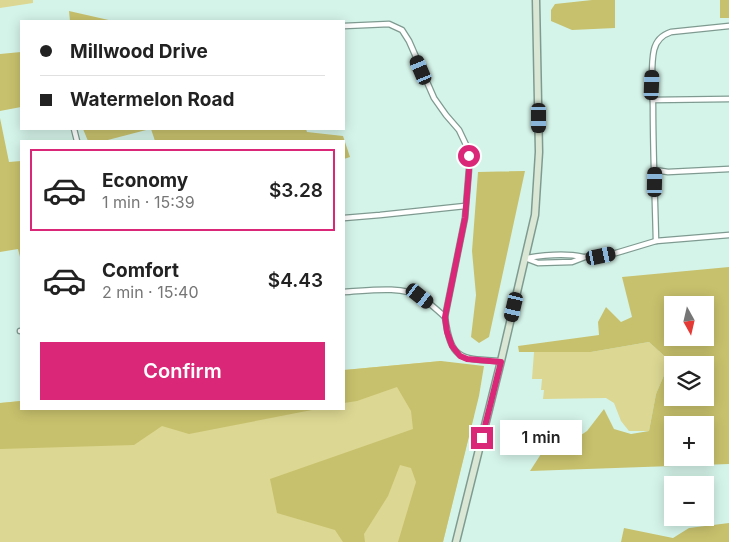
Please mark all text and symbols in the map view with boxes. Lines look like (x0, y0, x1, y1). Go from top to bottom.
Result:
text: Millwood Drive (70, 40, 208, 63)
car (408, 53, 433, 87)
car (643, 70, 660, 100)
text: Watermelon Road (70, 88, 235, 111)
car (531, 103, 546, 133)
route start (458, 145, 480, 167)
car (647, 167, 662, 197)
icon: car (42, 168, 87, 213)
text: Economy (102, 169, 188, 192)
text: $3.28 (269, 179, 323, 202)
text: 1 min · 15:39 (102, 192, 195, 212)
car (584, 246, 617, 266)
icon: car (42, 258, 87, 303)
text: Comfort (102, 259, 179, 282)
text: $4.43 (268, 269, 323, 292)
car (403, 281, 436, 311)
text: 2 min · 15:40 (102, 282, 198, 302)
car (503, 291, 524, 323)
north arrow (664, 296, 714, 346)
map controls (664, 296, 714, 526)
button: Confirm (40, 342, 325, 400)
button: layers (664, 356, 714, 406)
button: + (664, 416, 714, 466)
callout: 1 min (500, 420, 582, 456)
route end (471, 427, 493, 449)
text: 1 min (521, 427, 561, 447)
button: − (664, 476, 714, 526)

